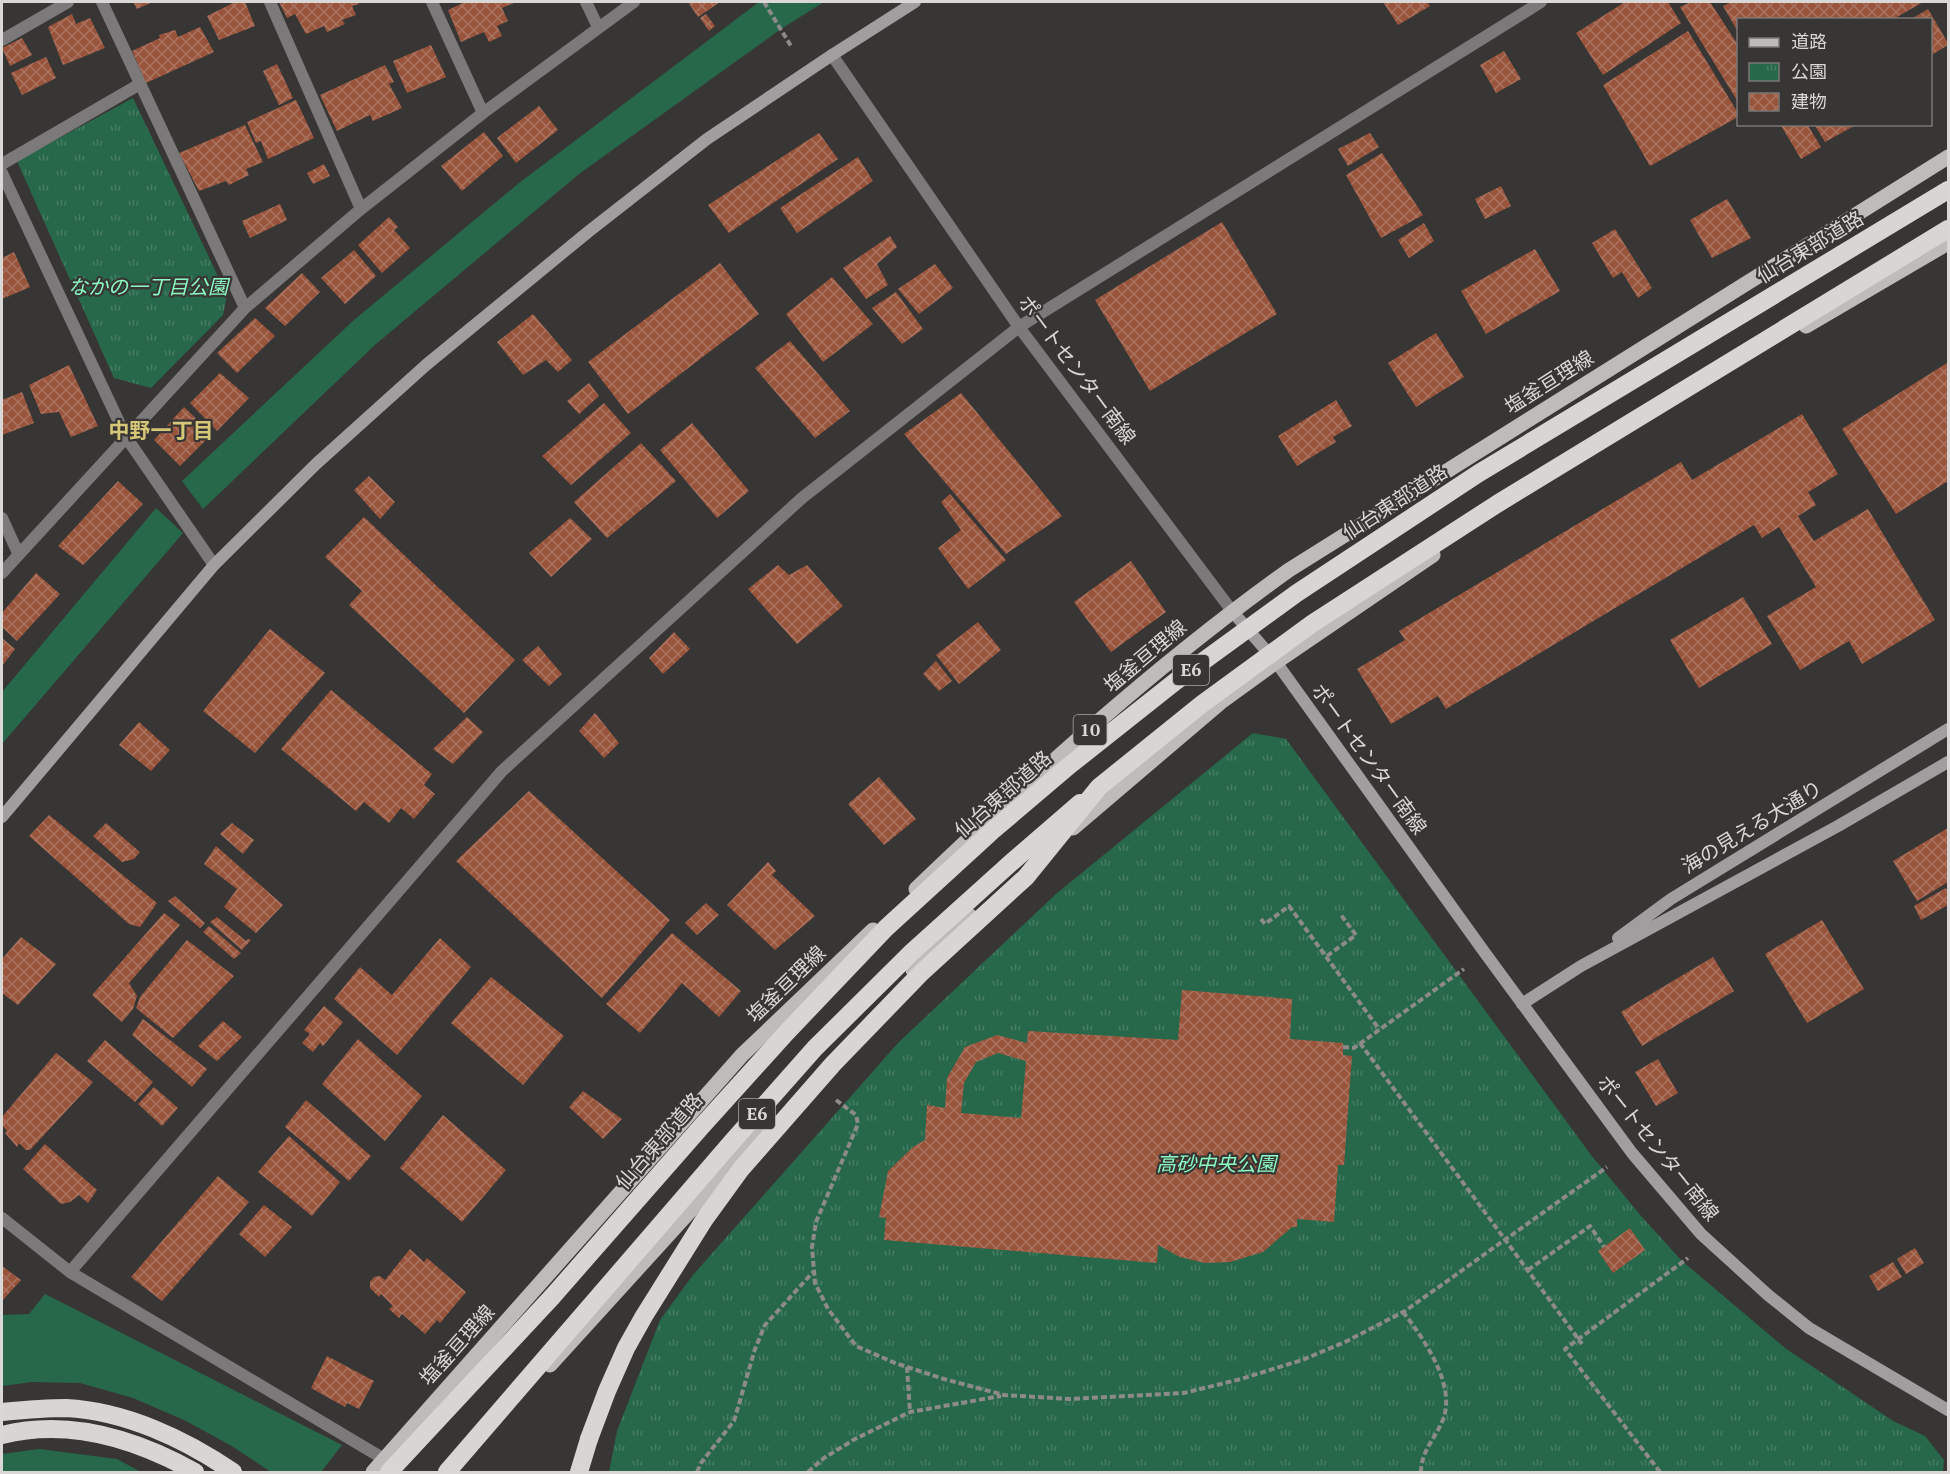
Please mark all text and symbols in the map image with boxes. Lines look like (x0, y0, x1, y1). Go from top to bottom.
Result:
legend (1737, 18, 1932, 126)
text: 道路 (1791, 29, 1827, 53)
text: 公園 (1791, 59, 1827, 83)
text: 建物 (1791, 89, 1827, 113)
street label: 仙台東部道路 (1751, 204, 1868, 289)
park label: なかの一丁目公園 (68, 273, 231, 300)
street label: ポートセンター南線 (1012, 290, 1142, 450)
street label: 塩釜亘理線 (1499, 344, 1598, 420)
district label: 中野一丁目 (109, 416, 214, 444)
street label: 仙台東部道路 (1337, 458, 1452, 546)
street label: 塩釜亘理線 (1098, 613, 1192, 698)
road number: E6 (1173, 655, 1209, 685)
street label: ポートセンター南線 (1306, 678, 1433, 839)
road number: 10 (1074, 715, 1106, 745)
street label: 仙台東部道路 (949, 744, 1057, 843)
street label: 海の見える大通り (1676, 774, 1827, 879)
street label: 塩釜亘理線 (740, 939, 831, 1028)
street label: ポートセンター南線 (1591, 1069, 1726, 1226)
street label: 仙台東部道路 (609, 1087, 708, 1195)
road number: E6 (739, 1099, 775, 1129)
park label: 高砂中央公園 (1156, 1150, 1279, 1177)
street label: 塩釜亘理線 (413, 1298, 500, 1391)

